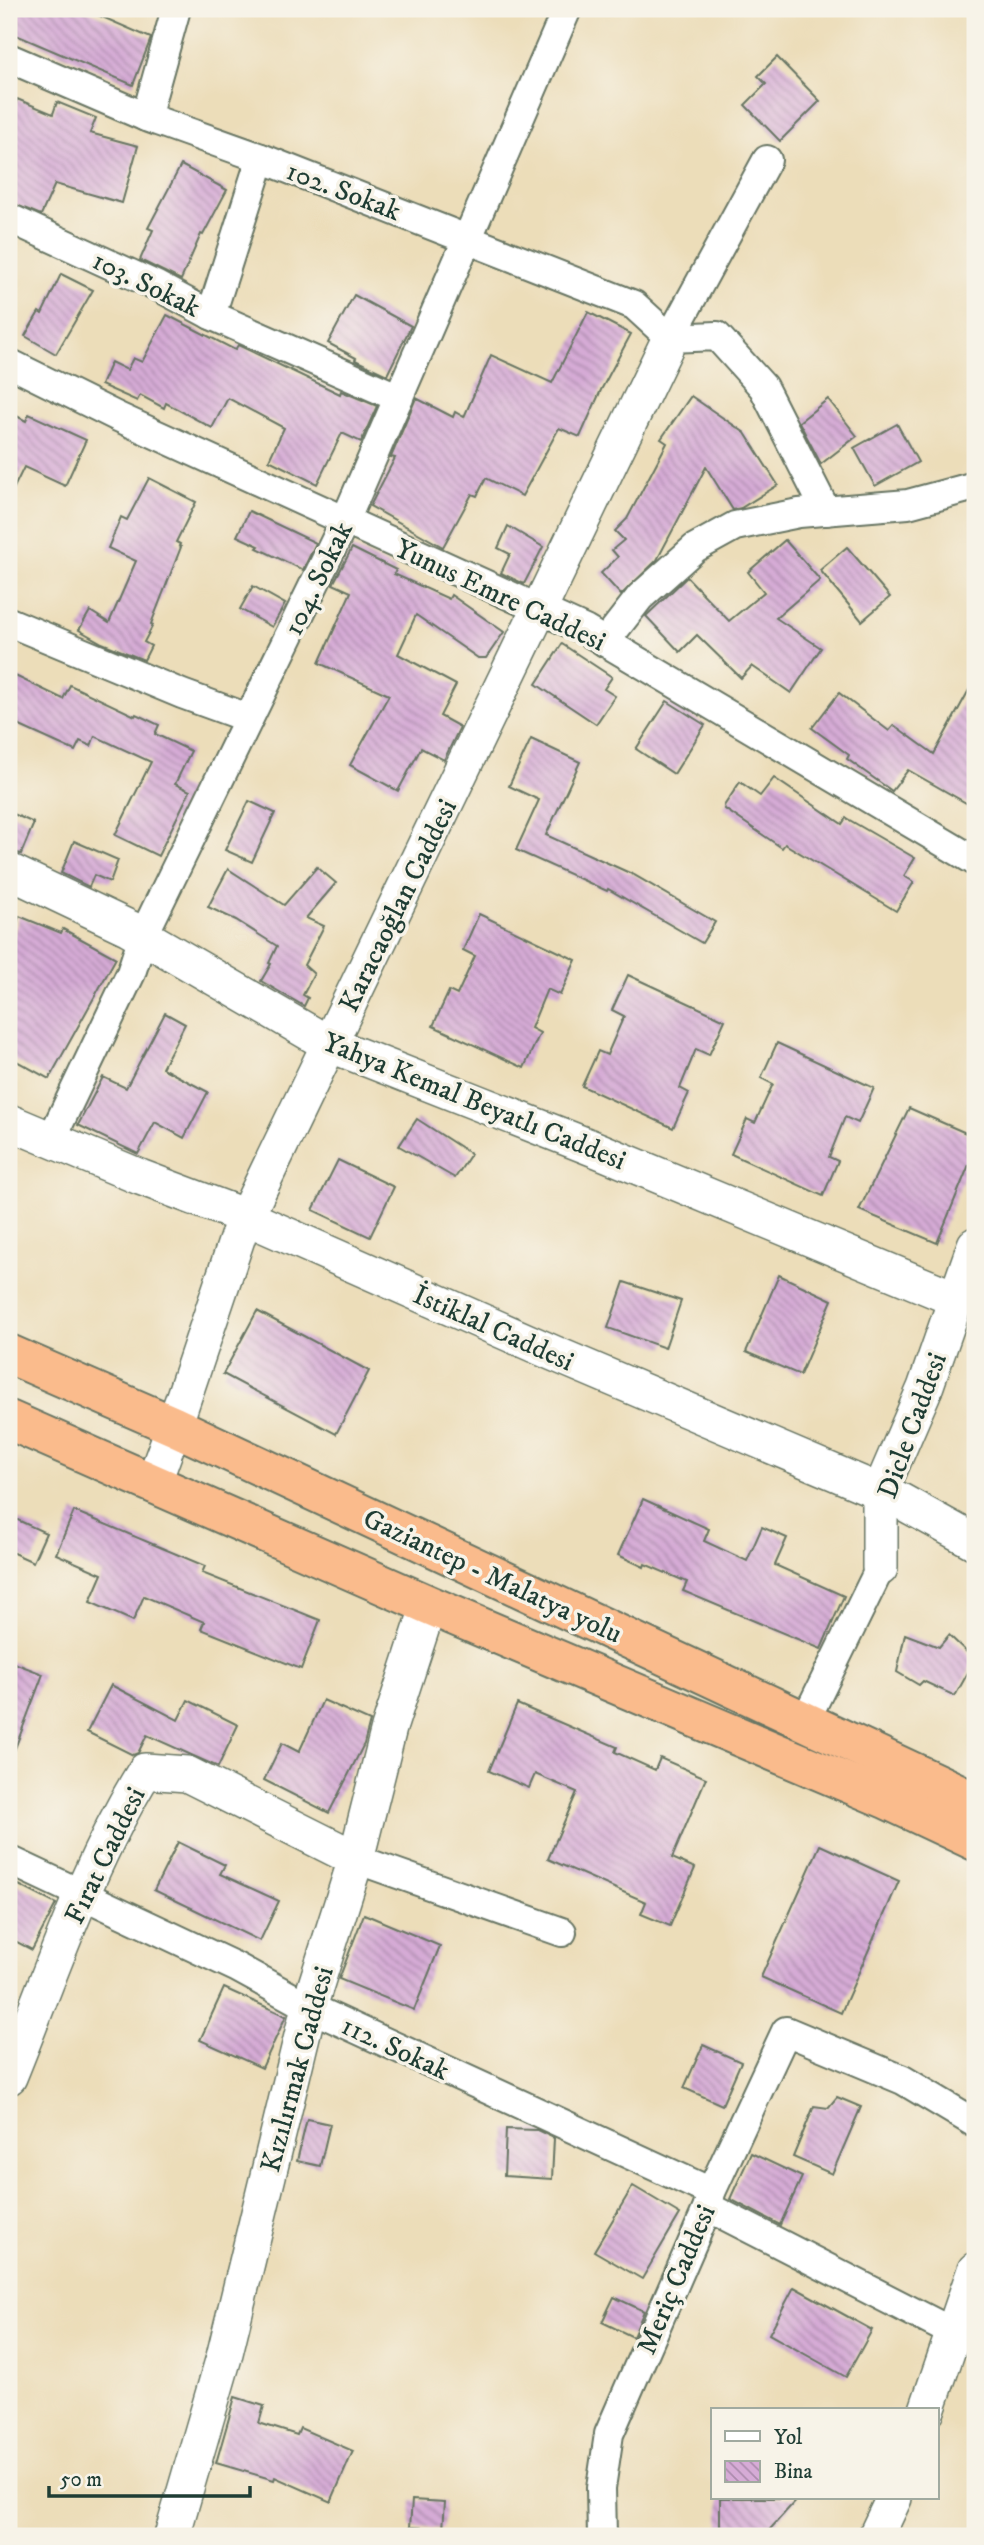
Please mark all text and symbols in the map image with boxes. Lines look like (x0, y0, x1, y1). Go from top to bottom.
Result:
street label: 102. Sokak (281, 154, 406, 229)
street label: 103. Sokak (86, 243, 206, 326)
street label: 104. Sokak (276, 516, 361, 641)
street label: Yunus Emre Caddesi (390, 531, 611, 659)
street label: Karacaoğlan Caddesi (332, 793, 465, 1018)
street label: Yahya Kemal Beyatlı Caddesi (318, 1025, 631, 1178)
street label: İstiklal Caddesi (408, 1277, 579, 1379)
street label: Dicle Caddesi (870, 1348, 955, 1503)
street label: Gaziantep - Malatya yolu (357, 1501, 627, 1652)
street label: Fırat Caddesi (57, 1781, 154, 1930)
street label: Kızılırmak Caddesi (253, 1963, 342, 2176)
street label: 112. Sokak (336, 2008, 455, 2089)
street label: Meriç Caddesi (629, 2200, 724, 2360)
legend (711, 2408, 939, 2500)
text: Yol (774, 2425, 803, 2451)
scale bar (49, 2454, 250, 2498)
text: Bina (774, 2459, 813, 2485)
text: 50 m (60, 2467, 102, 2493)

